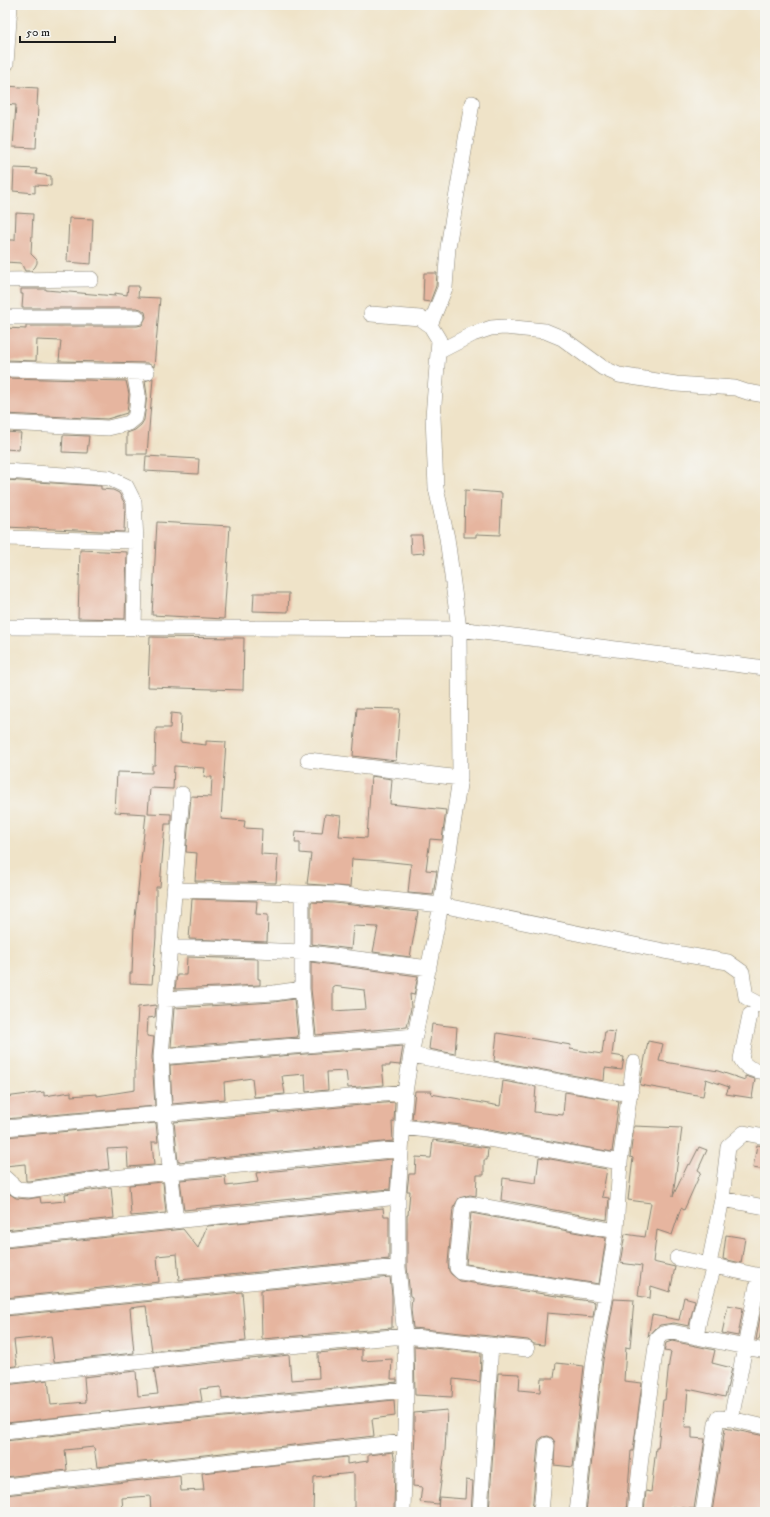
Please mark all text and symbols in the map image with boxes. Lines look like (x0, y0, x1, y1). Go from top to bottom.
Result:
scale bar (20, 18, 115, 44)
text: 50 m (26, 25, 50, 40)

